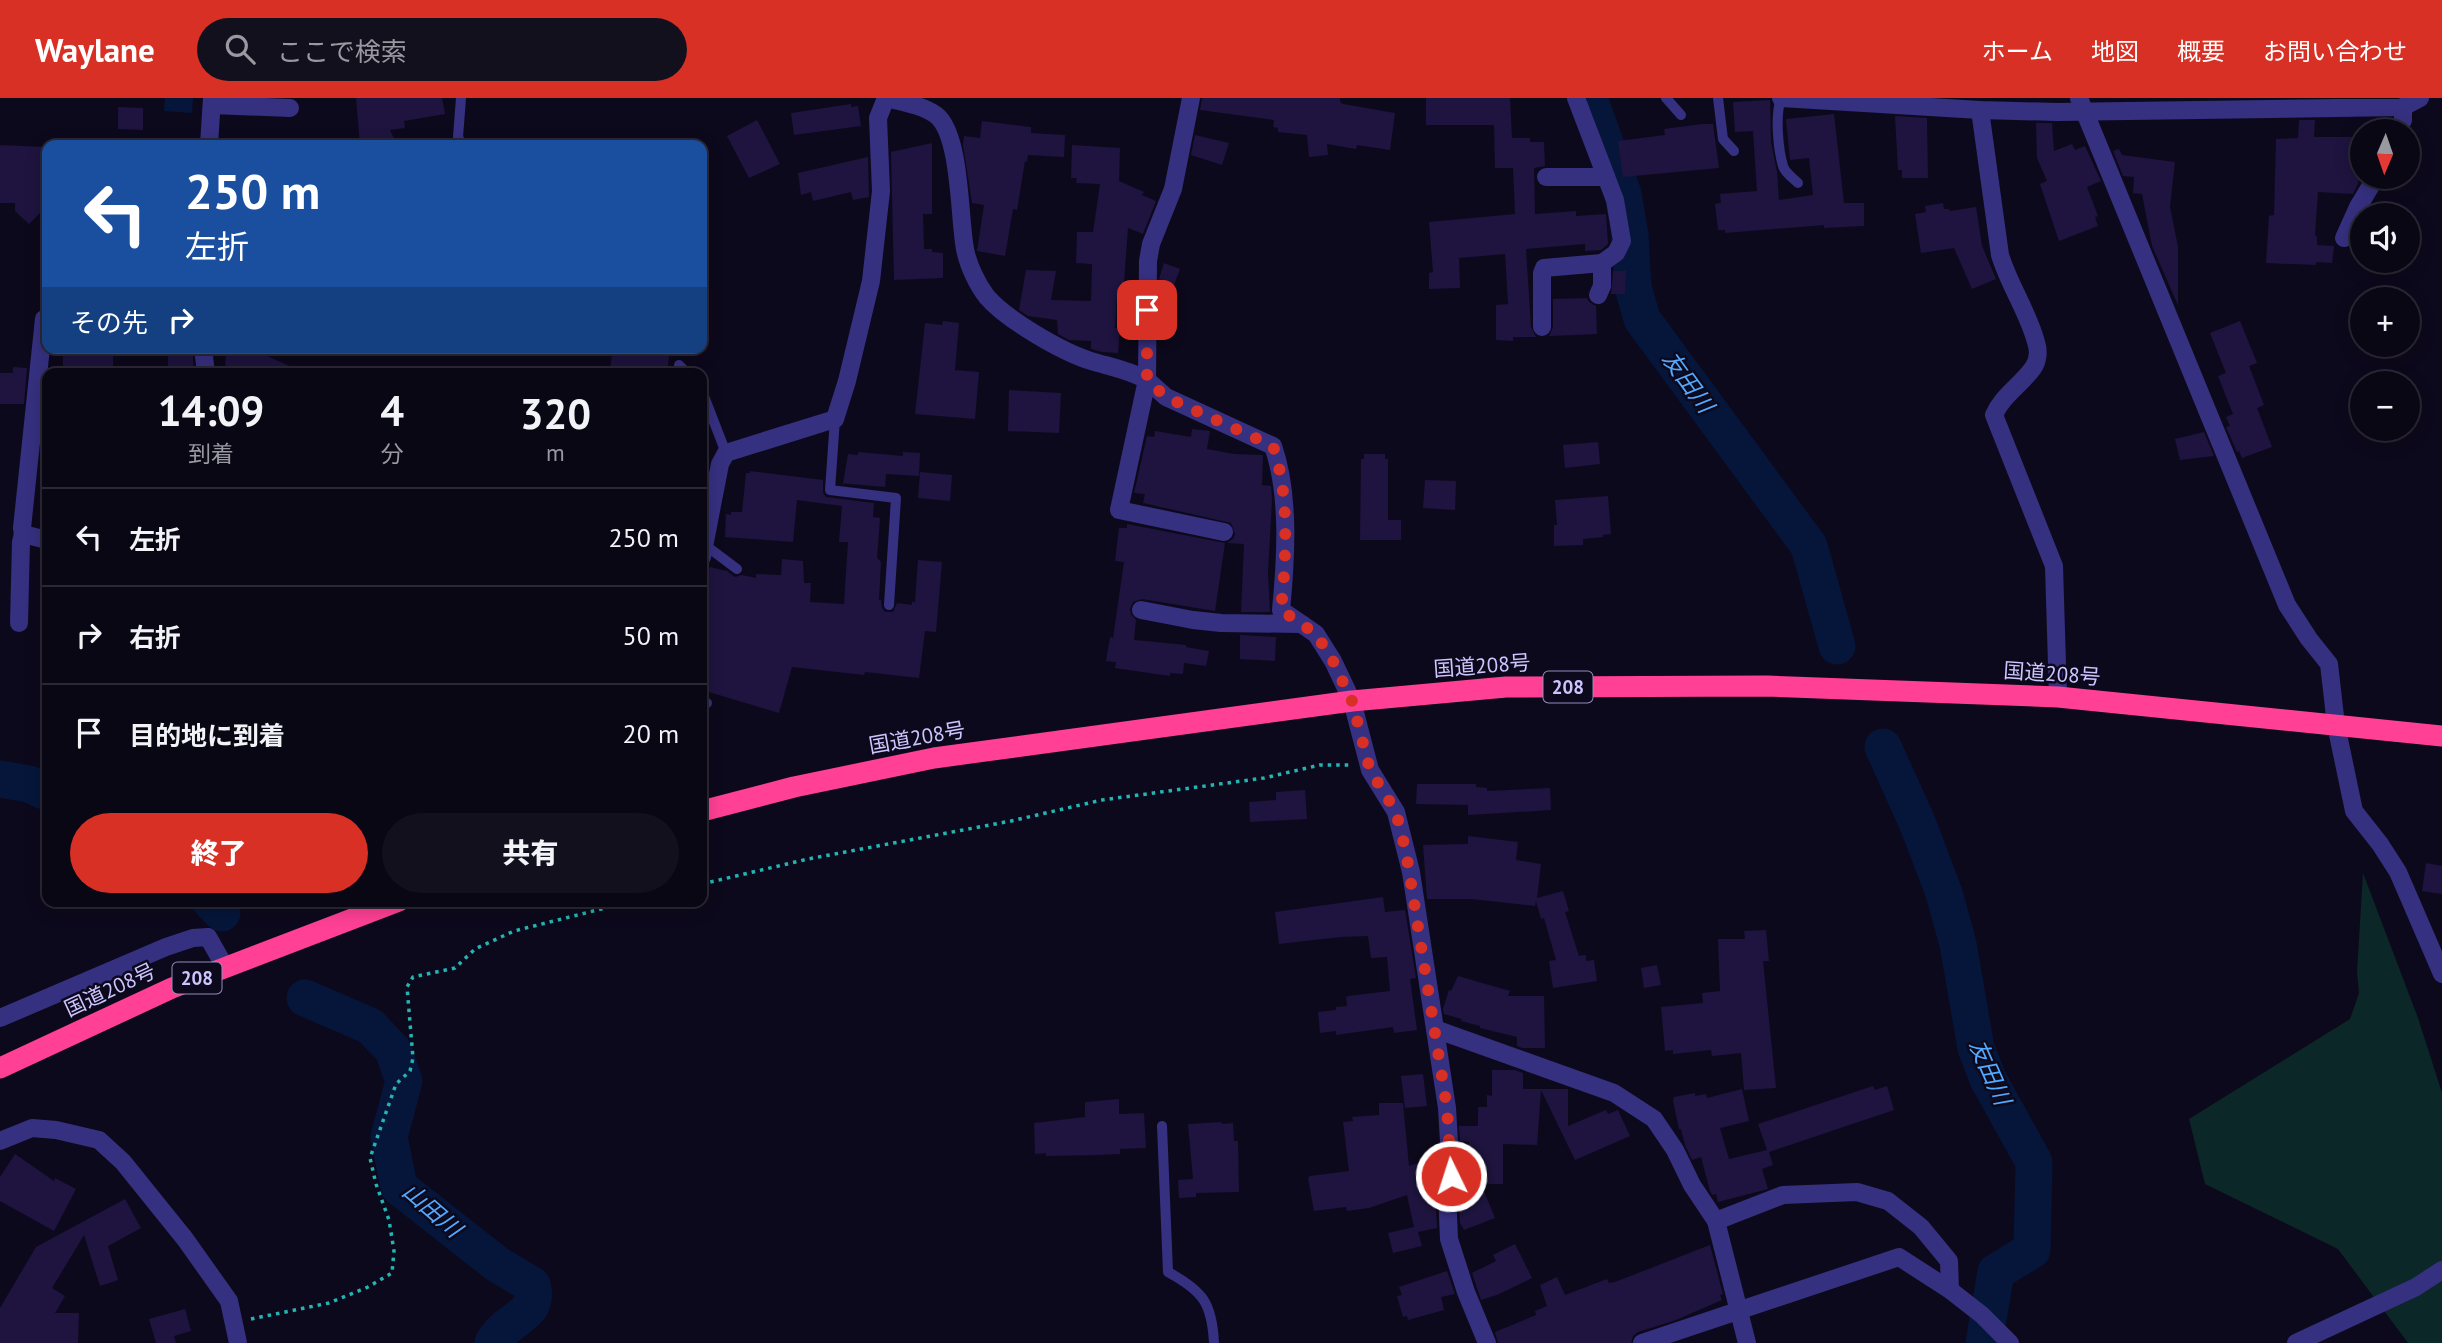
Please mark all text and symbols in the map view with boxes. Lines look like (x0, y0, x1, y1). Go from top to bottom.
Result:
search box (197, 18, 687, 81)
text: Waylane (35, 28, 155, 71)
icon: search (221, 30, 259, 68)
text: ここで検索 (277, 35, 407, 68)
text: ホーム (1982, 36, 2053, 67)
text: 地図 (2091, 36, 2139, 67)
text: 概要 (2177, 36, 2225, 67)
text: お問い合わせ (2263, 36, 2407, 67)
north arrow (2350, 119, 2420, 189)
map controls (2350, 119, 2420, 441)
text: 250 m (185, 159, 320, 223)
icon: left (70, 168, 161, 259)
button: sound (2350, 203, 2420, 273)
text: 左折 (185, 225, 249, 267)
pin (1117, 280, 1177, 340)
button: + (2350, 287, 2420, 357)
icon: arrive (1128, 291, 1166, 329)
icon: right (162, 301, 200, 339)
text: その先 (70, 306, 148, 339)
water label: 友田川 (1656, 345, 1722, 421)
button: − (2350, 371, 2420, 441)
text: 14:09 (158, 383, 264, 438)
text: 4 (380, 383, 404, 438)
text: 320 (520, 386, 591, 441)
text: m (546, 438, 565, 467)
text: 到着 (188, 439, 234, 468)
text: 分 (381, 439, 404, 468)
icon: left (70, 518, 108, 556)
text: 250 m (608, 521, 679, 554)
text: 左折 (129, 523, 181, 556)
icon: right (70, 616, 108, 654)
text: 50 m (623, 619, 679, 652)
text: 右折 (129, 621, 181, 654)
street label: 国道208号 (1432, 649, 1531, 682)
street label: 国道208号 (2003, 657, 2102, 690)
road number: 208 (1544, 672, 1592, 702)
icon: arrive (70, 714, 108, 752)
street label: 国道208号 (867, 716, 967, 759)
text: 20 m (623, 717, 679, 750)
text: 目的地に到着 (129, 719, 285, 752)
button: 終了 (70, 813, 368, 893)
button: 共有 (382, 813, 679, 893)
street label: 国道208号 (60, 957, 160, 1022)
road number: 208 (172, 962, 222, 993)
water label: 友田川 (1963, 1034, 2019, 1112)
position arrow (1414, 1139, 1488, 1213)
water label: 山田川 (397, 1176, 470, 1245)

